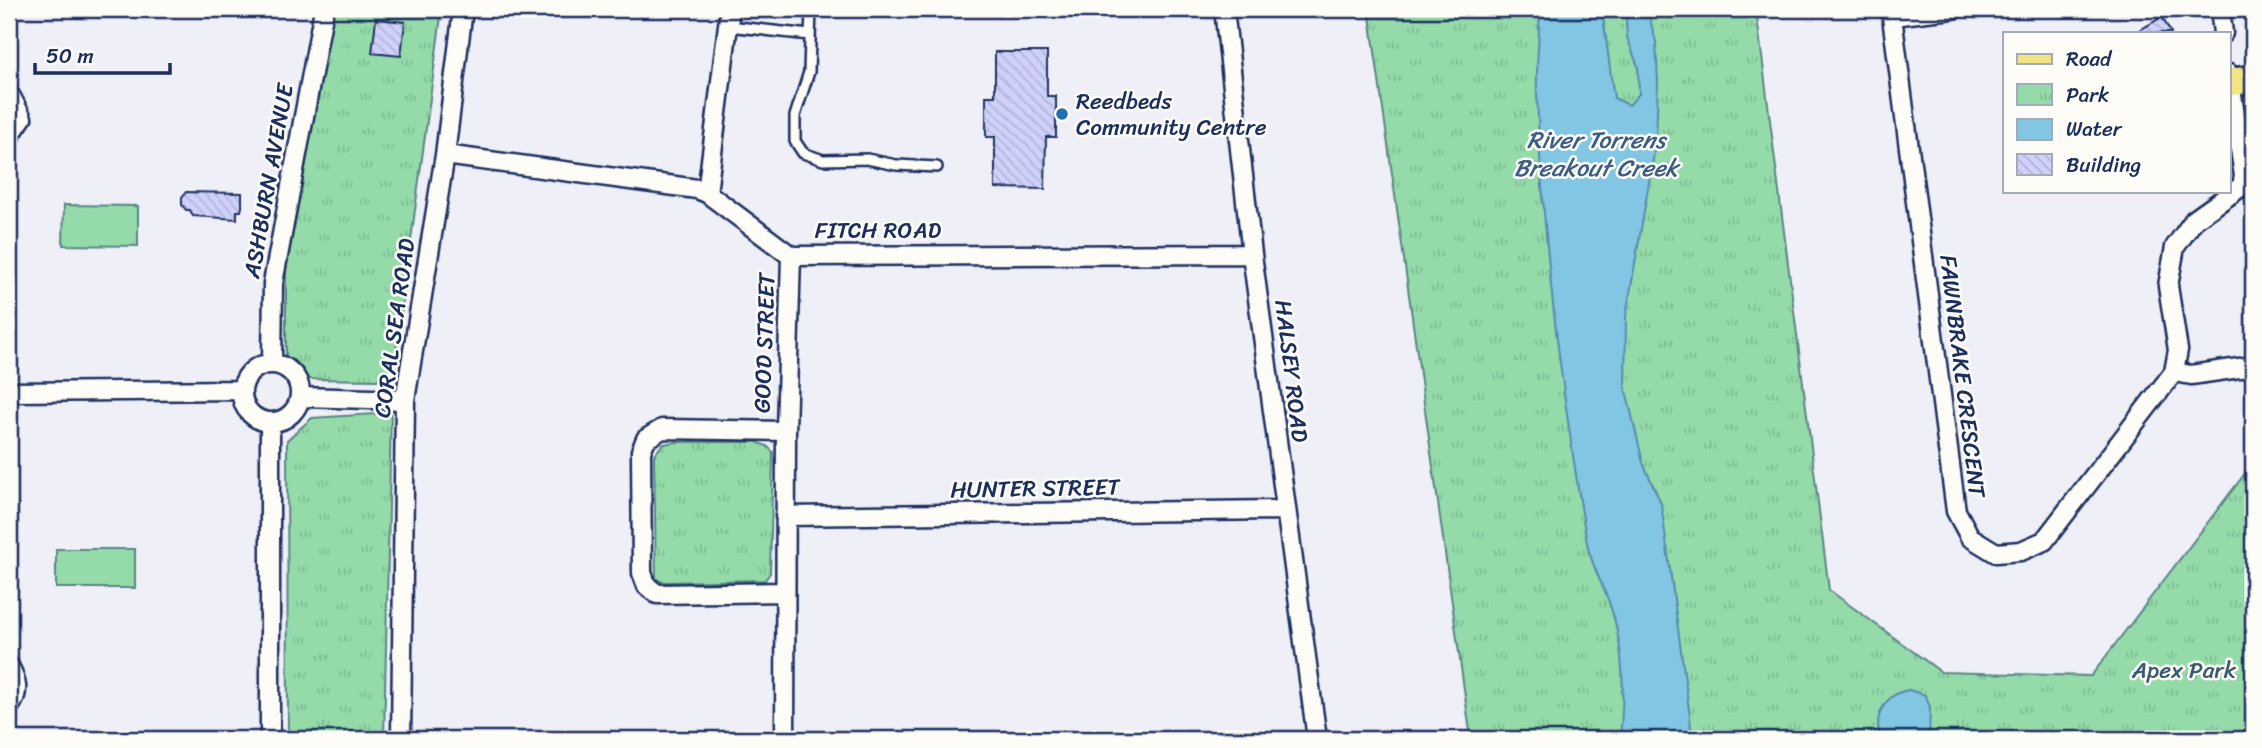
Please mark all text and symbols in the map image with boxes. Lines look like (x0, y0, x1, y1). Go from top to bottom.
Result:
scale bar (35, 32, 170, 76)
legend (2003, 32, 2230, 192)
text: 50 m (46, 37, 94, 75)
text: Road (2066, 40, 2113, 78)
text: Park (2066, 76, 2109, 114)
street label: ASHBURN AVENUE (231, 79, 306, 283)
place label: Reedbeds Community Centre (1076, 81, 1267, 148)
marker: Reedbeds Community Centre (1054, 106, 1070, 122)
text: Water (2066, 110, 2123, 148)
water label: River Torrens Breakout Creek (1514, 119, 1681, 189)
text: Building (2066, 146, 2142, 184)
street label: FITCH ROAD (815, 210, 941, 251)
street label: CORAL SEA ROAD (362, 236, 427, 420)
street label: FAWNBRAKE CRESCENT (1927, 252, 1998, 501)
street label: GOOD STREET (742, 271, 787, 414)
street label: HALSEY ROAD (1262, 297, 1321, 445)
street label: HUNTER STREET (950, 466, 1122, 510)
park label: Apex Park (2131, 650, 2237, 691)

